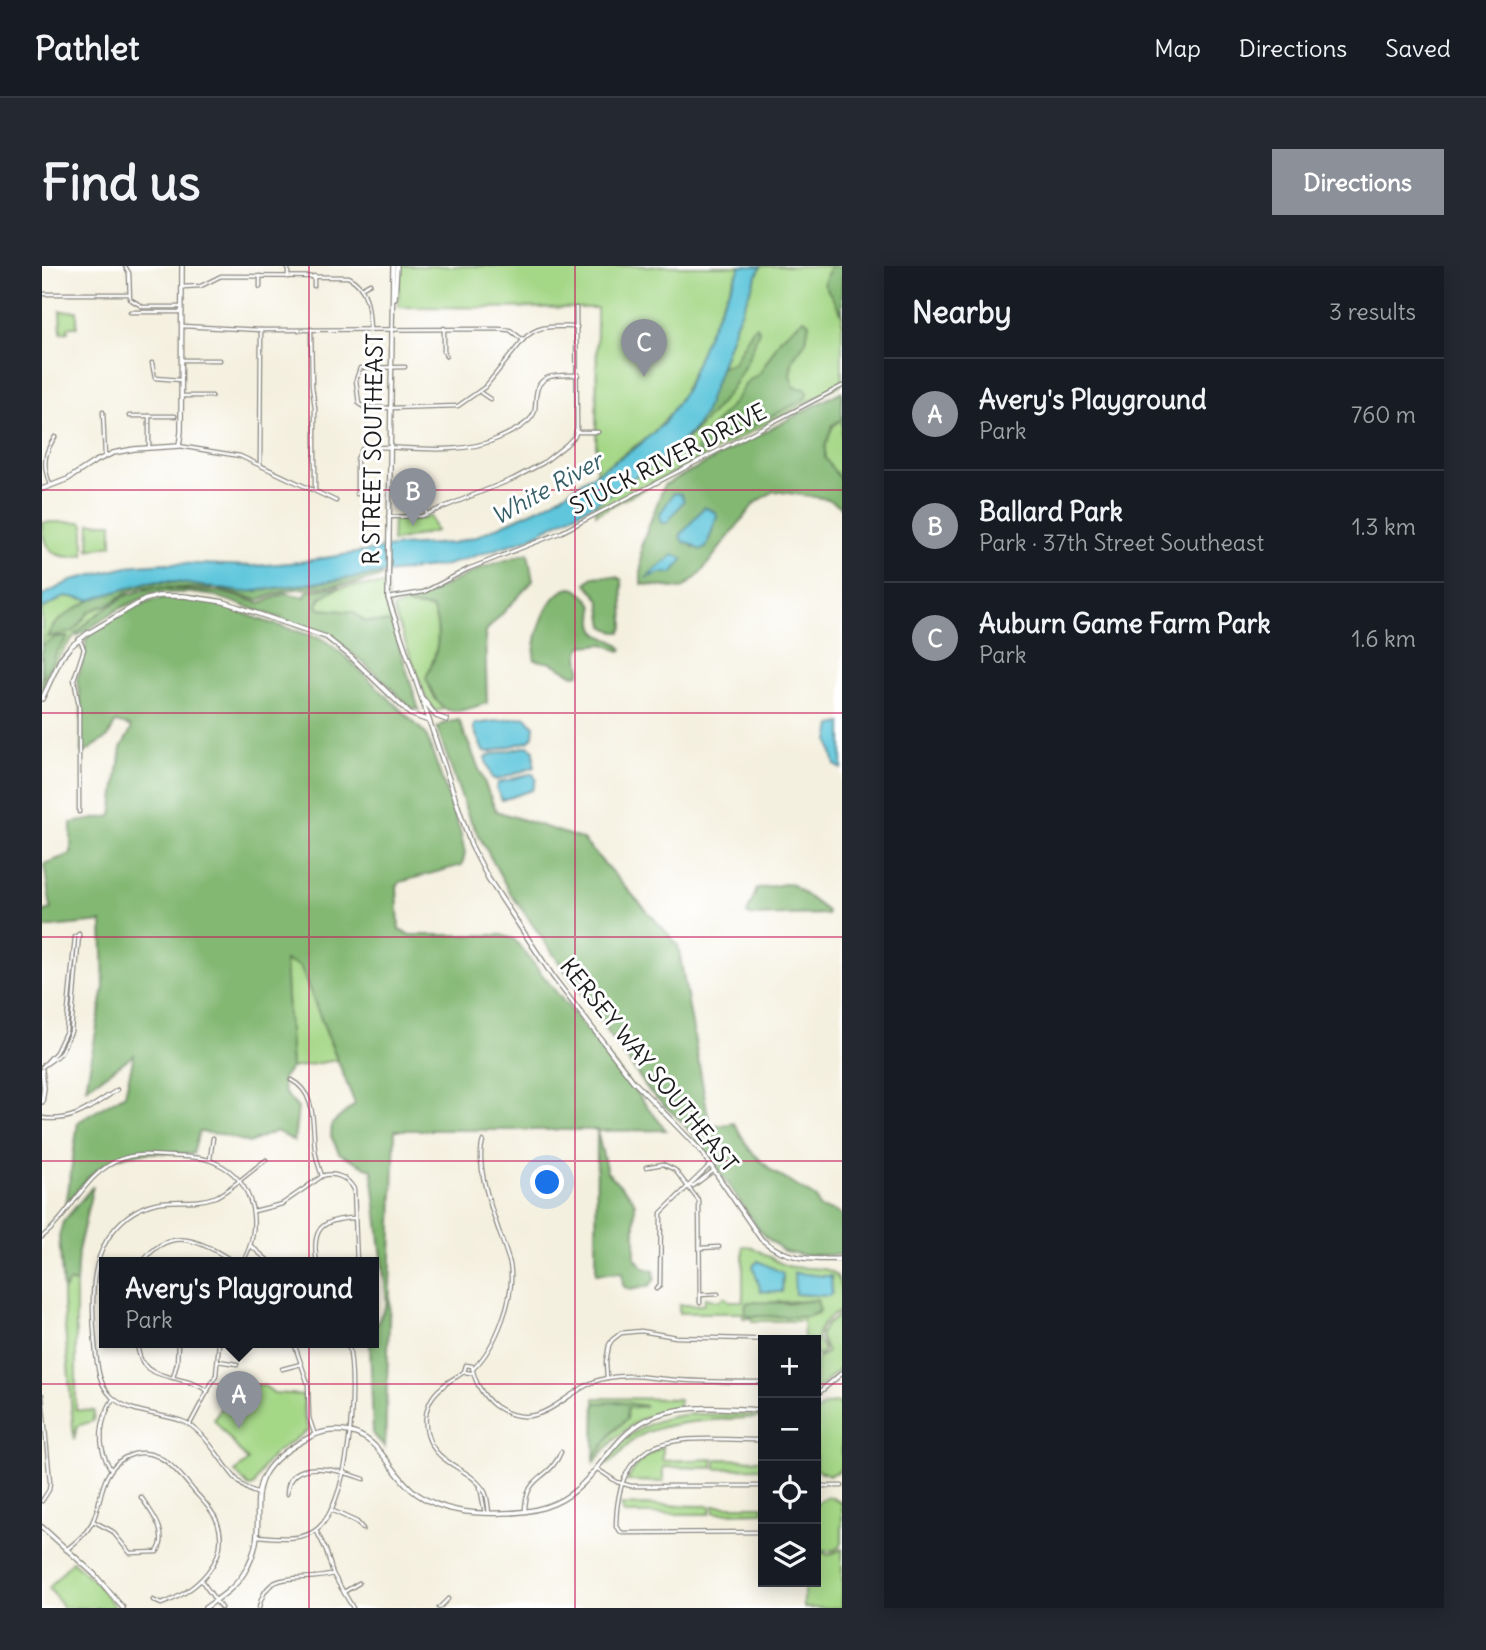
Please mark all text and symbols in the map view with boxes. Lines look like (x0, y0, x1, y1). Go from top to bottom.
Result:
text: Pathlet (35, 27, 139, 69)
text: Map (1154, 33, 1201, 63)
text: Directions (1239, 33, 1347, 63)
text: Saved (1385, 33, 1451, 63)
button: Directions (1272, 149, 1444, 215)
text: Find us (42, 152, 200, 213)
text: Nearby (912, 293, 1012, 331)
text: 3 results (1329, 297, 1416, 326)
pin: C (621, 319, 667, 377)
street label: R STREET SOUTHEAST (356, 333, 389, 565)
text: Avery's Playground (979, 383, 1206, 416)
street label: STUCK RIVER DRIVE (565, 396, 771, 521)
text: A (928, 400, 942, 429)
text: 760 m (1351, 400, 1416, 429)
text: Park (979, 416, 1027, 445)
water label: White River (486, 444, 610, 531)
pin: B (390, 468, 436, 526)
text: Ballard Park (979, 495, 1123, 528)
text: B (927, 512, 943, 541)
text: 1.3 km (1352, 512, 1416, 541)
text: Park · 37th Street Southeast (979, 528, 1264, 557)
text: Auburn Game Farm Park (979, 607, 1271, 640)
text: C (927, 624, 943, 653)
text: 1.6 km (1351, 624, 1416, 653)
text: Park (979, 640, 1027, 669)
street label: KERSEY WAY SOUTHEAST (554, 952, 745, 1178)
your location (530, 1165, 564, 1199)
popup (99, 1257, 379, 1348)
text: Avery's Playground (125, 1272, 353, 1305)
text: Park (125, 1305, 173, 1334)
map controls (758, 1335, 821, 1587)
button: + (758, 1335, 821, 1398)
pin: A (216, 1371, 262, 1429)
button: − (758, 1398, 821, 1461)
button: locate (758, 1461, 821, 1524)
button: layers (758, 1524, 821, 1587)

